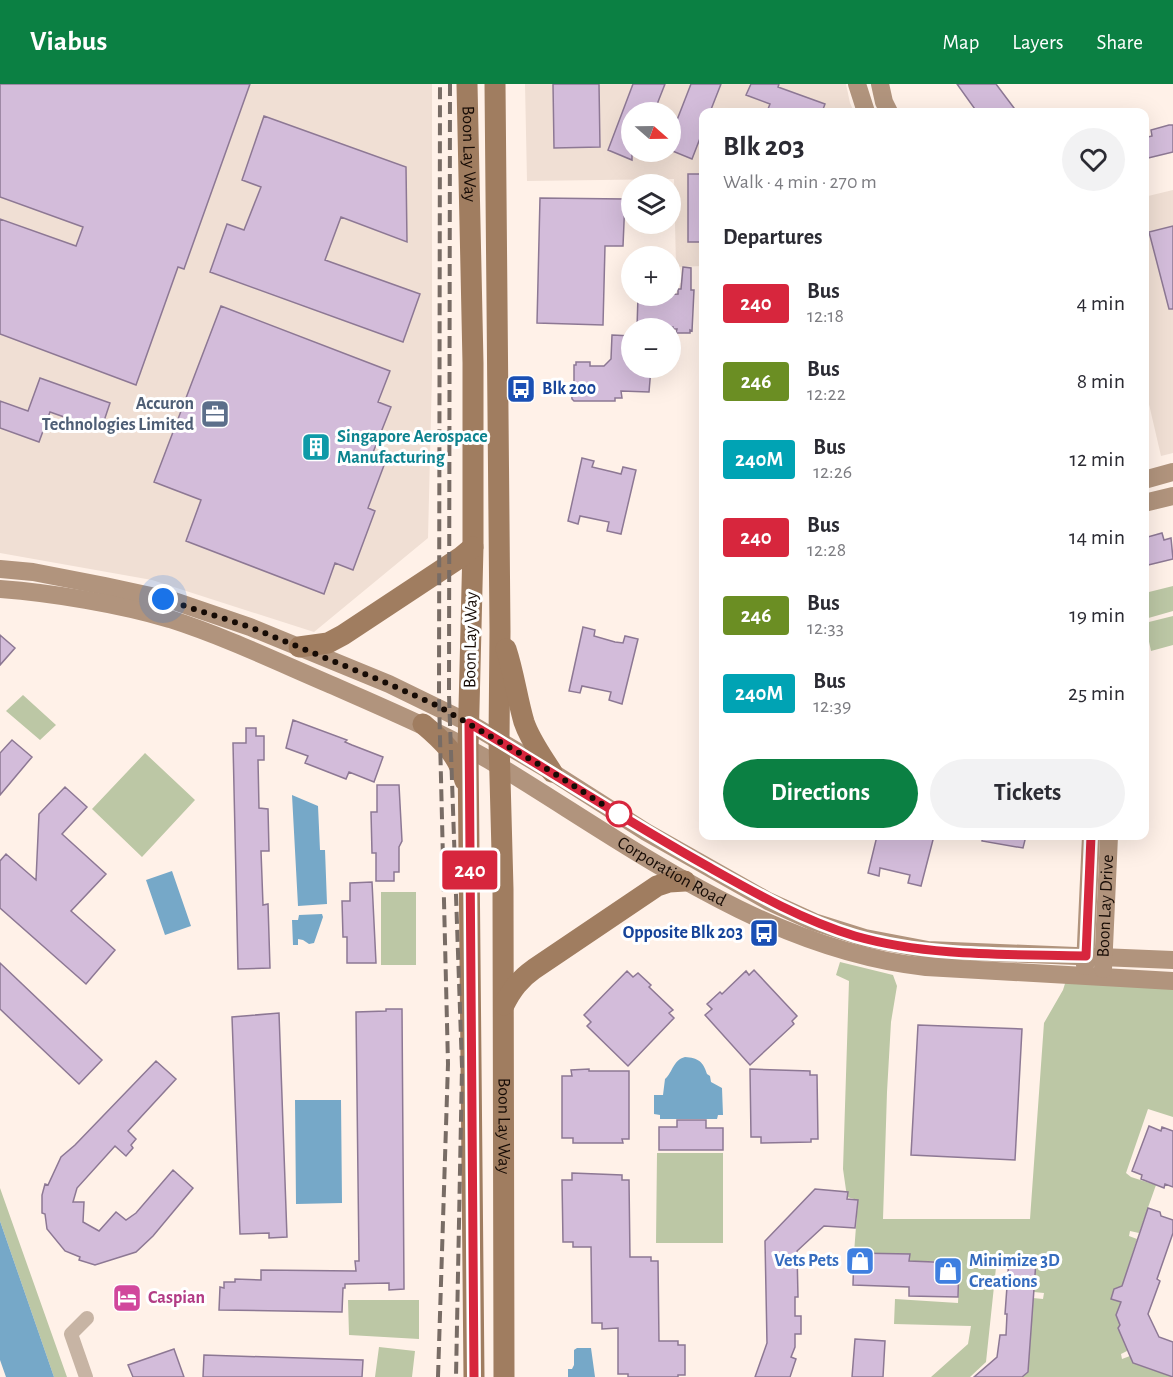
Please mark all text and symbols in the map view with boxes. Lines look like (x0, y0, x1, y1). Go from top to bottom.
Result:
text: Viabus (30, 28, 107, 56)
text: Map (943, 32, 979, 53)
text: Layers (1012, 32, 1063, 53)
text: Share (1096, 32, 1143, 53)
north arrow (621, 102, 681, 162)
map controls (621, 102, 681, 378)
street label: Boon Lay Way (458, 106, 479, 203)
button: heart (1062, 128, 1125, 191)
text: Blk 203 (723, 133, 805, 161)
text: Walk · 4 min · 270 m (723, 172, 877, 192)
button: layers (621, 174, 681, 234)
text: Departures (723, 226, 823, 248)
button: + (621, 246, 681, 306)
text: Bus (807, 280, 840, 302)
text: 4 min (1077, 292, 1125, 314)
text: 240 (740, 293, 772, 314)
text: 12:18 (807, 306, 844, 326)
button: − (621, 318, 681, 378)
text: Bus (807, 358, 840, 380)
text: 8 min (1077, 370, 1125, 392)
text: 246 (741, 371, 771, 392)
bus stop icon: Blk 200 (505, 373, 537, 405)
place label: Blk 200 (542, 380, 596, 398)
text: 12:22 (807, 384, 846, 404)
place label: Accuron Technologies Limited (42, 395, 195, 434)
office icon: Accuron Technologies Limited (199, 398, 231, 430)
place label: Singapore Aerospace Manufacturing (337, 428, 488, 467)
building icon: Singapore Aerospace Manufacturing (300, 431, 332, 463)
text: Bus (813, 436, 846, 458)
text: 12 min (1070, 448, 1125, 470)
text: 240M (735, 449, 783, 470)
text: 12:26 (813, 462, 852, 482)
text: Bus (807, 514, 840, 536)
text: 14 min (1069, 526, 1125, 548)
text: 240 (740, 527, 772, 548)
text: 12:28 (807, 540, 846, 560)
your location (148, 584, 178, 614)
street label: Boon Lay Way (461, 591, 481, 688)
text: Bus (807, 592, 840, 614)
text: 19 min (1069, 604, 1125, 626)
text: 246 (741, 605, 771, 626)
text: 12:33 (807, 618, 844, 638)
text: Bus (813, 670, 846, 692)
text: 25 min (1068, 682, 1125, 704)
text: 240M (735, 683, 783, 704)
text: 12:39 (813, 696, 851, 716)
button: Directions (723, 759, 918, 828)
button: Tickets (930, 759, 1125, 828)
unlabelled marker (606, 801, 632, 827)
street label: Corporation Road (614, 834, 729, 910)
line badge: 240 (436, 850, 504, 890)
street label: Boon Lay Drive (1095, 854, 1117, 958)
text: 240 (454, 860, 486, 881)
bus stop icon: Opposite Blk 203 (748, 917, 780, 949)
place label: Opposite Blk 203 (623, 924, 743, 942)
street label: Boon Lay Way (494, 1078, 513, 1174)
shop icon: Vets Pets (844, 1245, 876, 1277)
place label: Vets Pets (774, 1252, 839, 1270)
place label: Minimize 3D Creations (969, 1252, 1060, 1291)
shop icon: Minimize 3D Creations (932, 1255, 964, 1287)
hotel icon: Caspian (111, 1282, 143, 1314)
place label: Caspian (148, 1289, 205, 1307)

